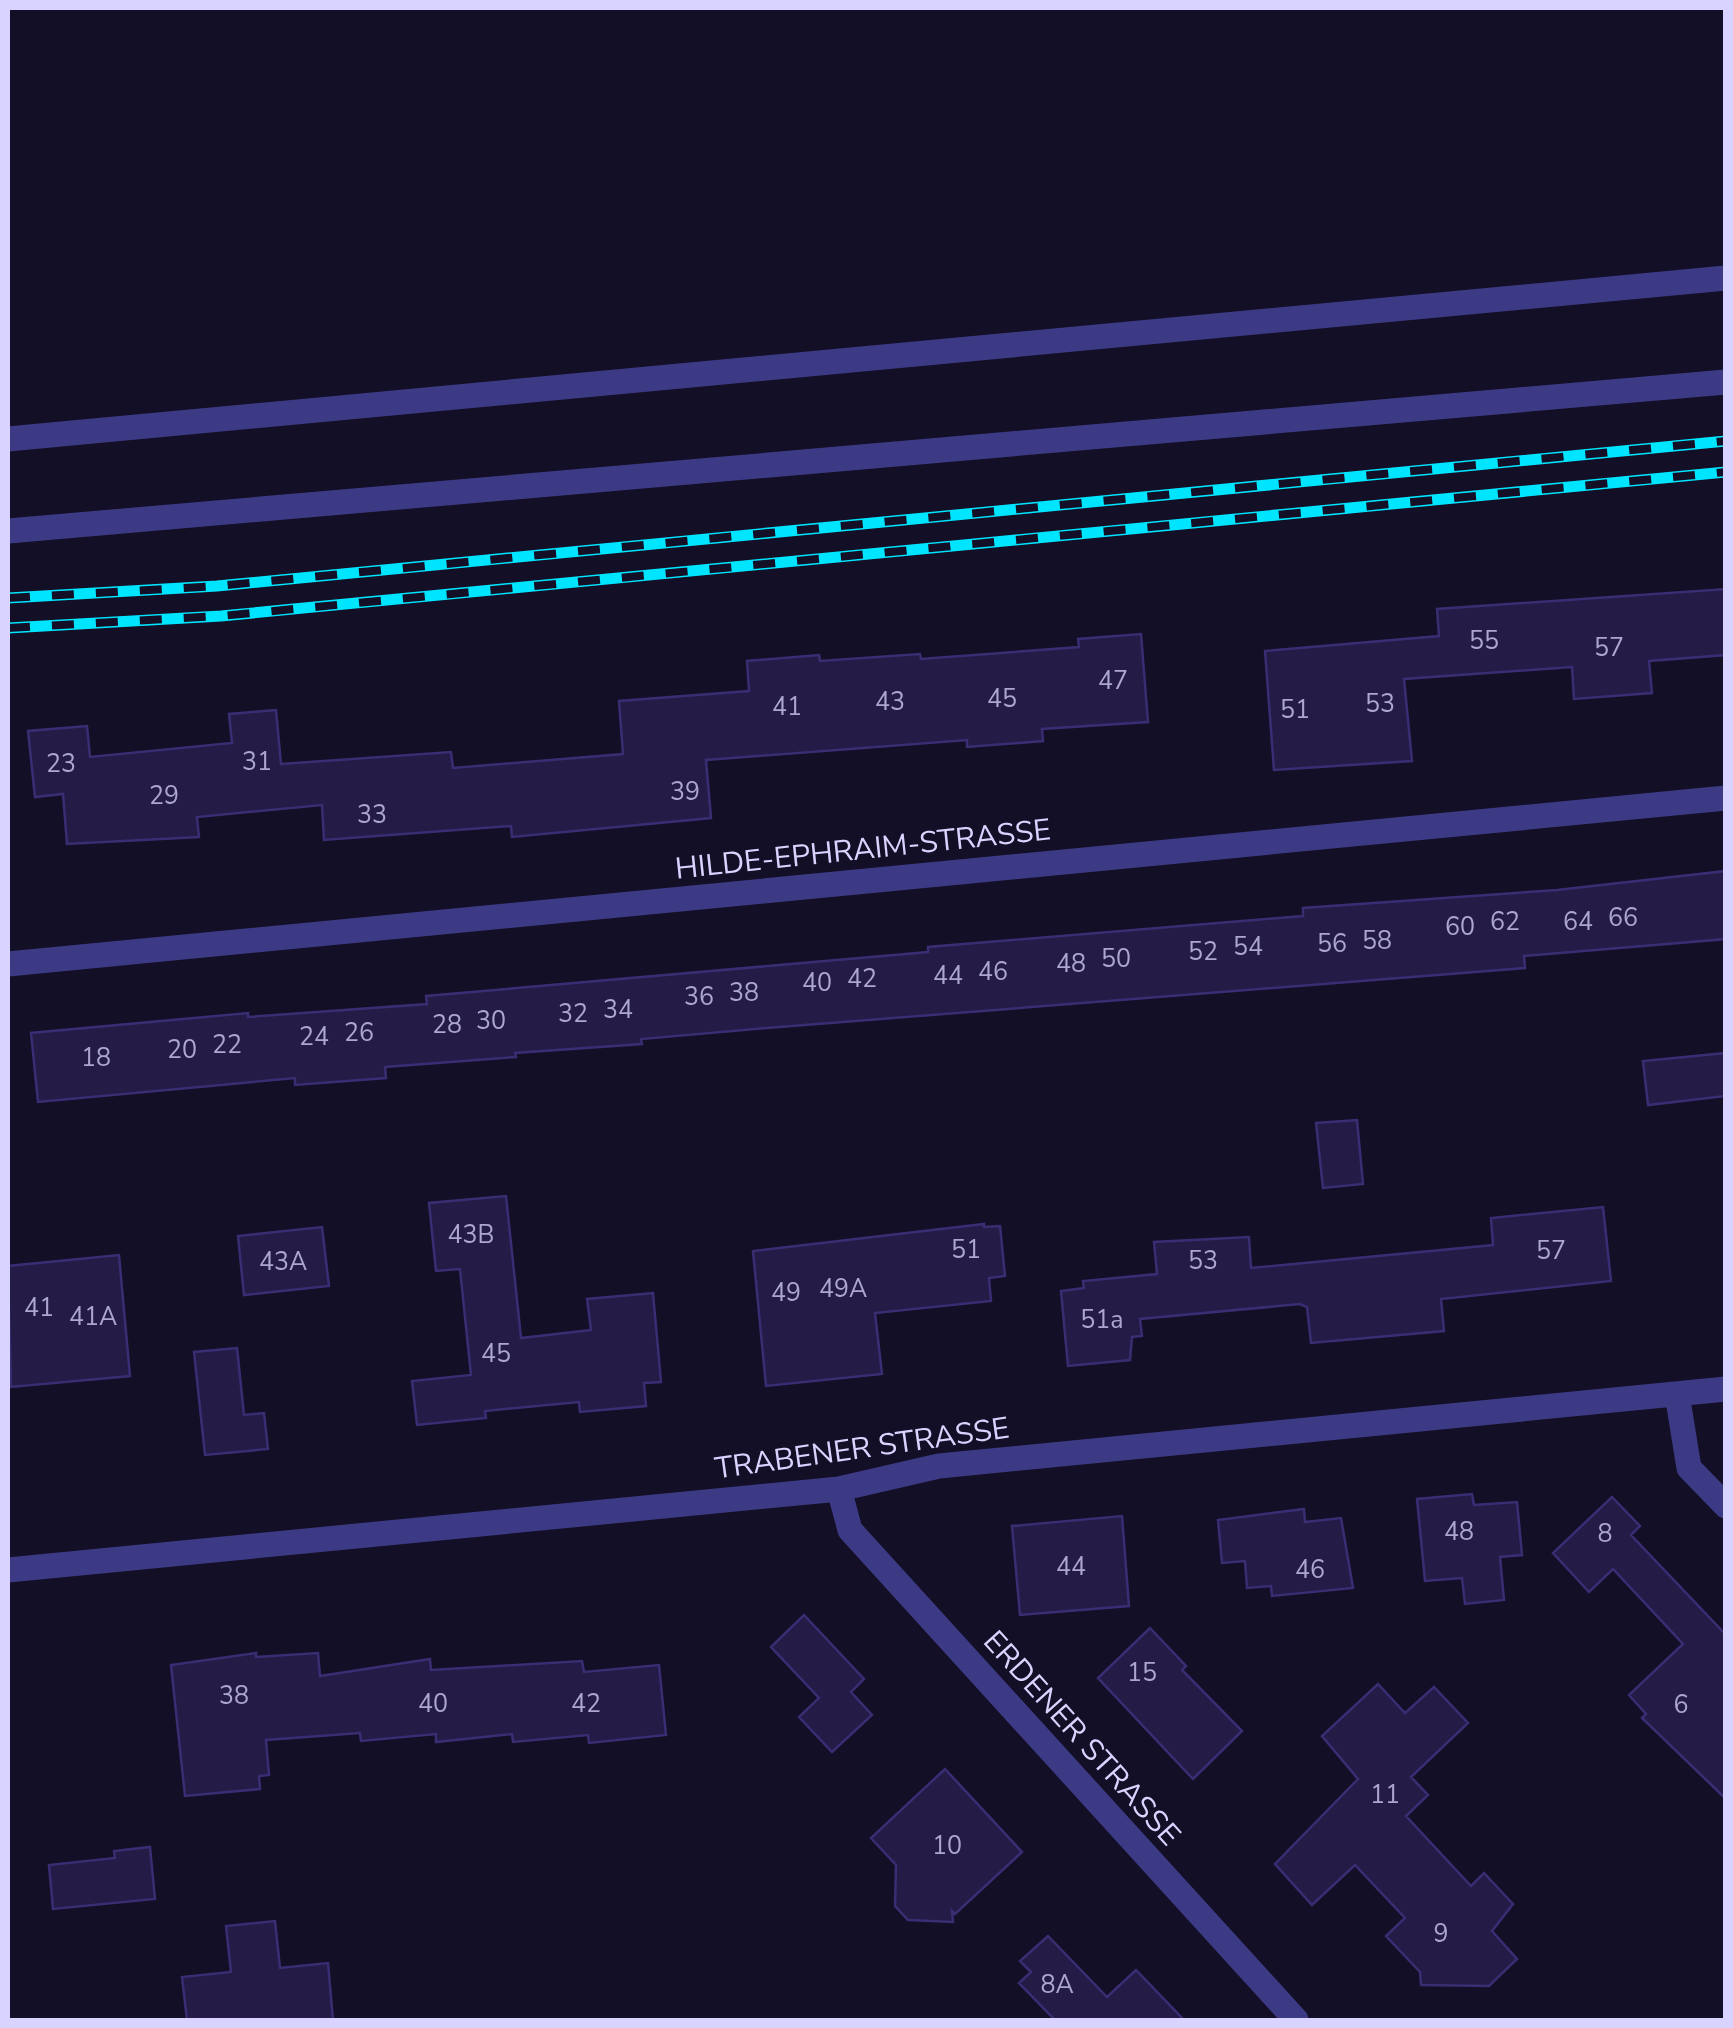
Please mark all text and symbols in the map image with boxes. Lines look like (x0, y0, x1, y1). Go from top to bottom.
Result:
house number: 55 (1469, 624, 1499, 658)
house number: 57 (1594, 631, 1624, 665)
house number: 47 (1098, 664, 1128, 698)
house number: 45 (987, 682, 1017, 716)
house number: 43 (875, 685, 905, 719)
house number: 53 (1365, 687, 1395, 721)
house number: 41 (772, 690, 802, 724)
house number: 51 (1280, 693, 1310, 727)
house number: 31 (242, 745, 272, 779)
house number: 23 (46, 747, 76, 781)
house number: 39 (670, 775, 700, 809)
house number: 29 (149, 779, 179, 813)
house number: 33 (357, 798, 387, 832)
street label: HILDE-EPHRAIM-STRASSE (673, 809, 1053, 890)
house number: 66 (1608, 901, 1638, 935)
house number: 62 (1490, 905, 1520, 939)
house number: 64 (1563, 905, 1593, 939)
house number: 60 (1445, 910, 1475, 944)
house number: 58 (1362, 924, 1392, 958)
house number: 56 (1317, 927, 1347, 961)
house number: 54 (1233, 930, 1263, 964)
house number: 52 (1188, 935, 1218, 969)
house number: 50 (1101, 942, 1131, 976)
house number: 48 (1056, 947, 1086, 981)
house number: 46 (978, 955, 1008, 989)
house number: 44 (933, 959, 963, 993)
house number: 42 (847, 962, 877, 996)
house number: 40 (802, 966, 832, 1000)
house number: 38 (729, 976, 759, 1010)
house number: 36 (684, 980, 714, 1014)
house number: 34 (603, 993, 633, 1027)
house number: 32 (558, 997, 588, 1031)
house number: 30 (476, 1004, 506, 1038)
house number: 28 (432, 1008, 462, 1042)
house number: 26 (344, 1016, 374, 1050)
house number: 24 (299, 1020, 329, 1054)
house number: 22 (212, 1028, 242, 1062)
house number: 20 (167, 1033, 197, 1067)
house number: 18 (81, 1041, 111, 1075)
house number: 43B (448, 1218, 494, 1252)
house number: 51 (951, 1233, 981, 1267)
house number: 57 (1536, 1234, 1566, 1268)
house number: 53 (1188, 1244, 1218, 1278)
house number: 43A (259, 1245, 307, 1279)
house number: 49A (819, 1272, 867, 1306)
house number: 49 (771, 1276, 801, 1310)
house number: 41 (24, 1291, 54, 1325)
house number: 41A (69, 1300, 117, 1334)
house number: 51a (1080, 1303, 1124, 1337)
house number: 45 (481, 1337, 511, 1371)
street label: TRABENER STRASSE (712, 1408, 1012, 1489)
house number: 48 (1444, 1515, 1474, 1549)
house number: 8 (1597, 1517, 1613, 1551)
house number: 44 (1056, 1550, 1086, 1584)
house number: 46 (1295, 1553, 1325, 1587)
street label: ERDENER STRASSE (974, 1622, 1189, 1855)
house number: 15 (1127, 1656, 1157, 1690)
house number: 38 (219, 1679, 249, 1713)
house number: 40 (418, 1687, 448, 1721)
house number: 42 (571, 1687, 601, 1721)
house number: 6 (1673, 1688, 1689, 1722)
house number: 11 (1370, 1778, 1400, 1812)
house number: 10 (932, 1829, 962, 1863)
house number: 9 (1433, 1917, 1449, 1951)
house number: 8A (1040, 1968, 1074, 2002)

